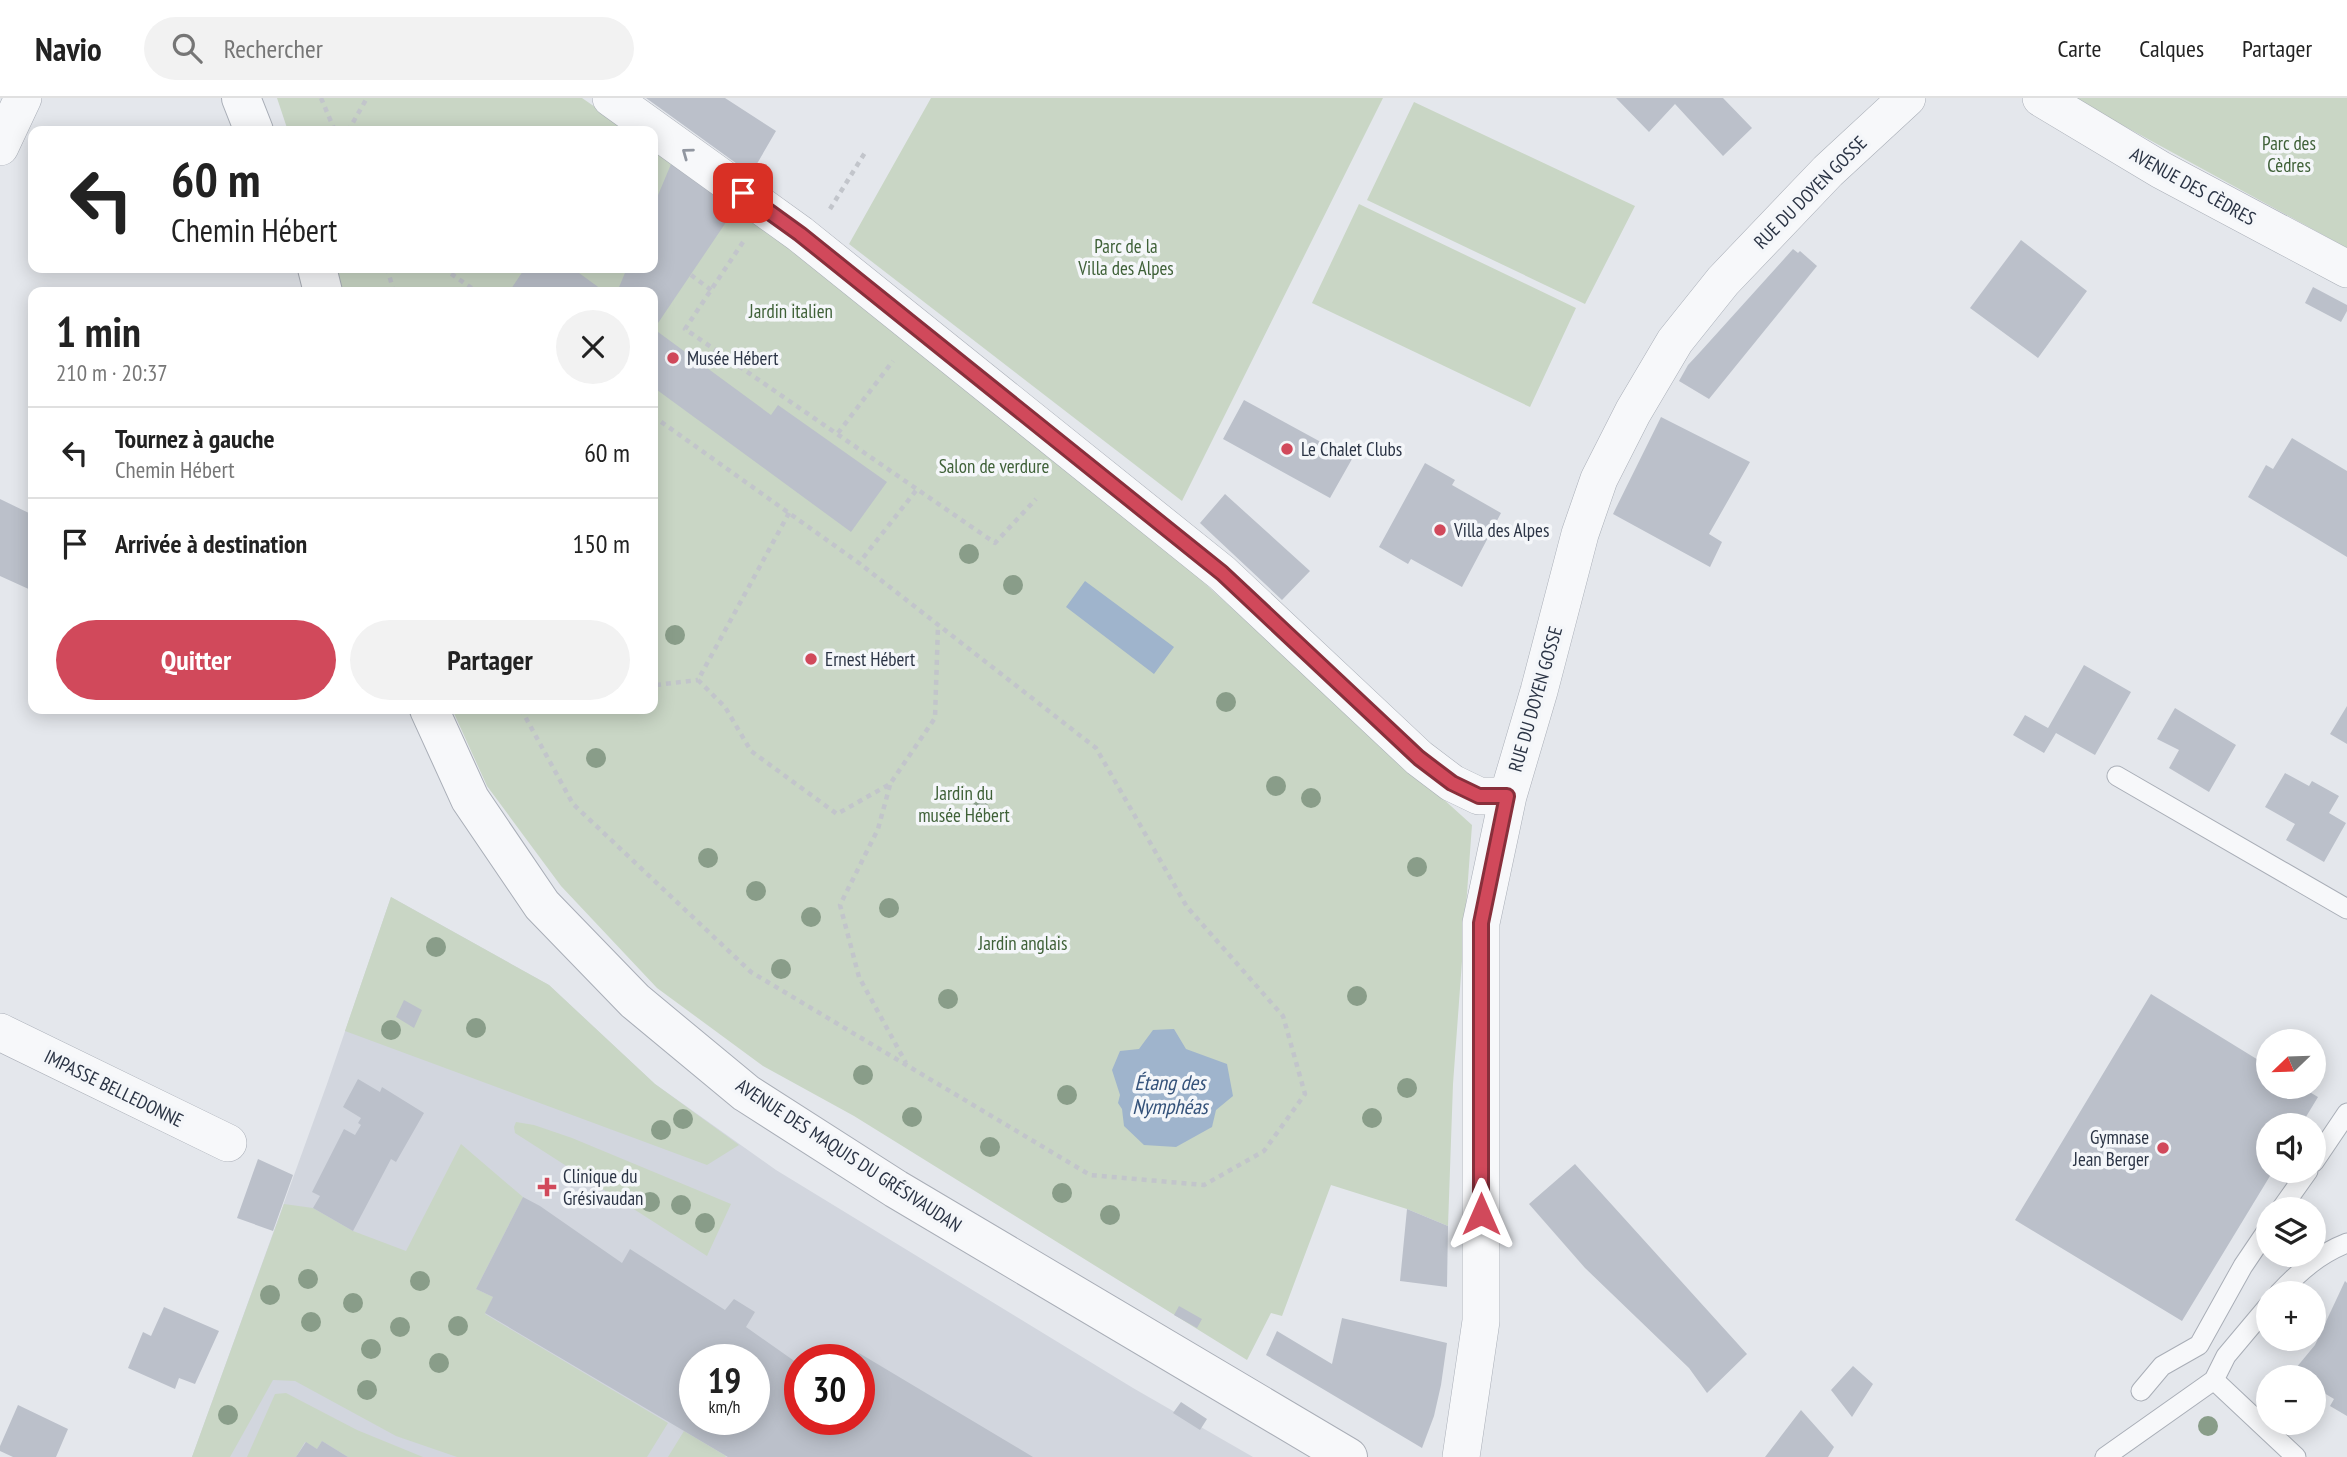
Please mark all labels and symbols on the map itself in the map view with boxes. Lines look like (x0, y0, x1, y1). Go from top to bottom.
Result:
street label: RUE DU DOYEN GOSSE (1748, 130, 1872, 254)
park label: Parc des Cèdres (2262, 131, 2316, 177)
street label: AVENUE DES CÈDRES (2126, 142, 2260, 230)
one-way arrow (682, 149, 695, 161)
pin (713, 163, 773, 223)
park label: Parc de la Villa des Alpes (1077, 234, 1174, 280)
park label: Jardin italien (748, 299, 833, 323)
place label: Musée Hébert (687, 346, 779, 370)
marker: Musée Hébert (665, 350, 681, 366)
place label: Le Chalet Clubs (1301, 437, 1402, 461)
marker: Le Chalet Clubs (1279, 441, 1295, 457)
park label: Salon de verdure (939, 454, 1049, 478)
place label: Villa des Alpes (1453, 518, 1549, 542)
marker: Villa des Alpes (1432, 522, 1448, 538)
street label: RUE DU DOYEN GOSSE (1503, 624, 1567, 774)
place label: Ernest Hébert (825, 647, 916, 671)
marker: Ernest Hébert (803, 651, 819, 667)
park label: Jardin du musée Hébert (918, 781, 1011, 827)
park label: Jardin anglais (978, 931, 1067, 955)
north arrow (2256, 1029, 2326, 1099)
street label: IMPASSE BELLEDONNE (41, 1044, 187, 1132)
water label: Étang des Nymphéas (1132, 1069, 1210, 1120)
street label: AVENUE DES MAQUIS DU GRÉSIVAUDAN (732, 1073, 966, 1237)
place label: Gymnase Jean Berger (2072, 1125, 2150, 1171)
marker: Gymnase Jean Berger (2155, 1140, 2171, 1156)
place label: Clinique du Grésivaudan (563, 1164, 643, 1210)
marker: Clinique du Grésivaudan (537, 1177, 557, 1197)
position arrow (1444, 1177, 1518, 1251)
speed limit sign: 30 (784, 1344, 875, 1435)

